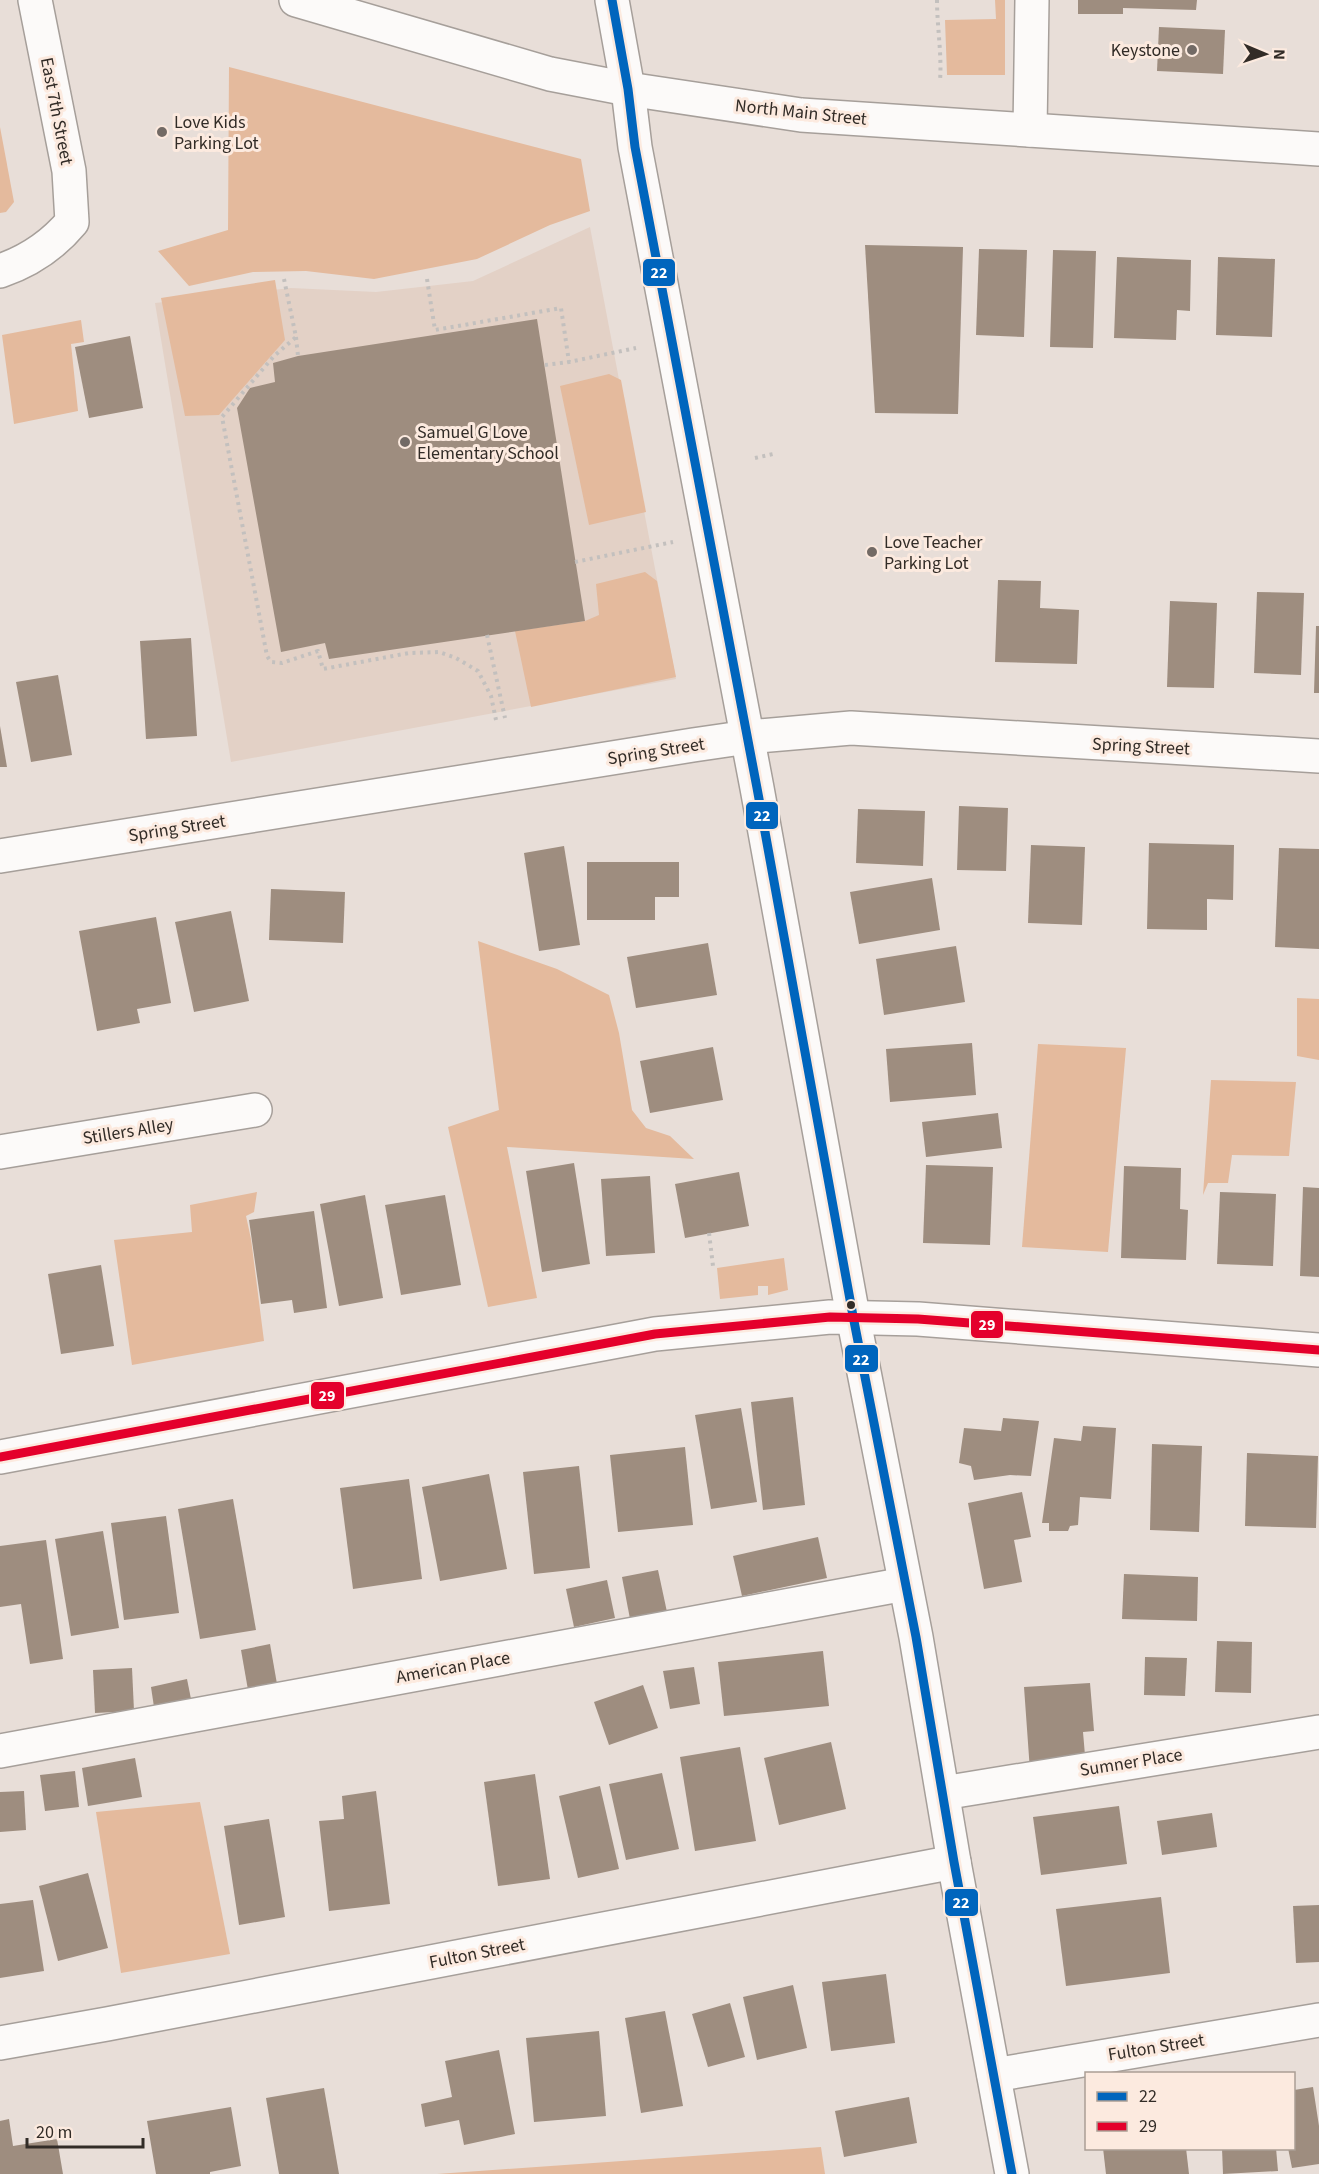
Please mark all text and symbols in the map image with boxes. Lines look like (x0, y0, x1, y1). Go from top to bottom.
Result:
north arrow (1235, 24, 1295, 84)
place label: Keystone (1111, 38, 1180, 63)
marker: Keystone (1185, 43, 1199, 57)
text: N (1268, 49, 1290, 60)
street label: East 7th Street (34, 55, 79, 167)
street label: North Main Street (734, 93, 868, 132)
place label: Love Kids Parking Lot (174, 110, 259, 156)
marker: Love Kids Parking Lot (155, 125, 169, 139)
line badge: 22 (642, 258, 676, 287)
text: 22 (651, 262, 667, 284)
place label: Samuel G Love Elementary School (417, 420, 559, 466)
marker: Samuel G Love Elementary School (398, 435, 412, 449)
place label: Love Teacher Parking Lot (884, 530, 983, 576)
marker: Love Teacher Parking Lot (865, 545, 879, 559)
street label: Spring Street (606, 731, 706, 771)
street label: Spring Street (1091, 731, 1191, 762)
line badge: 22 (745, 801, 779, 830)
text: 22 (754, 805, 770, 827)
street label: Spring Street (127, 808, 227, 848)
street label: Stillers Alley (81, 1112, 176, 1151)
unlabelled marker (845, 1299, 857, 1311)
line badge: 29 (970, 1310, 1004, 1339)
text: 29 (979, 1314, 995, 1336)
line badge: 22 (844, 1344, 879, 1373)
text: 22 (853, 1349, 869, 1371)
line badge: 29 (310, 1381, 345, 1410)
text: 29 (319, 1385, 335, 1407)
street label: American Place (394, 1645, 512, 1690)
street label: Sumner Place (1078, 1742, 1184, 1783)
line badge: 22 (944, 1888, 979, 1917)
text: 22 (953, 1892, 969, 1914)
street label: Fulton Street (427, 1932, 527, 1975)
street label: Fulton Street (1106, 2028, 1206, 2067)
legend (1085, 2072, 1295, 2150)
text: 22 (1139, 2084, 1157, 2109)
scale bar (27, 2111, 142, 2149)
text: 29 (1139, 2114, 1157, 2139)
text: 20 m (36, 2120, 72, 2145)

